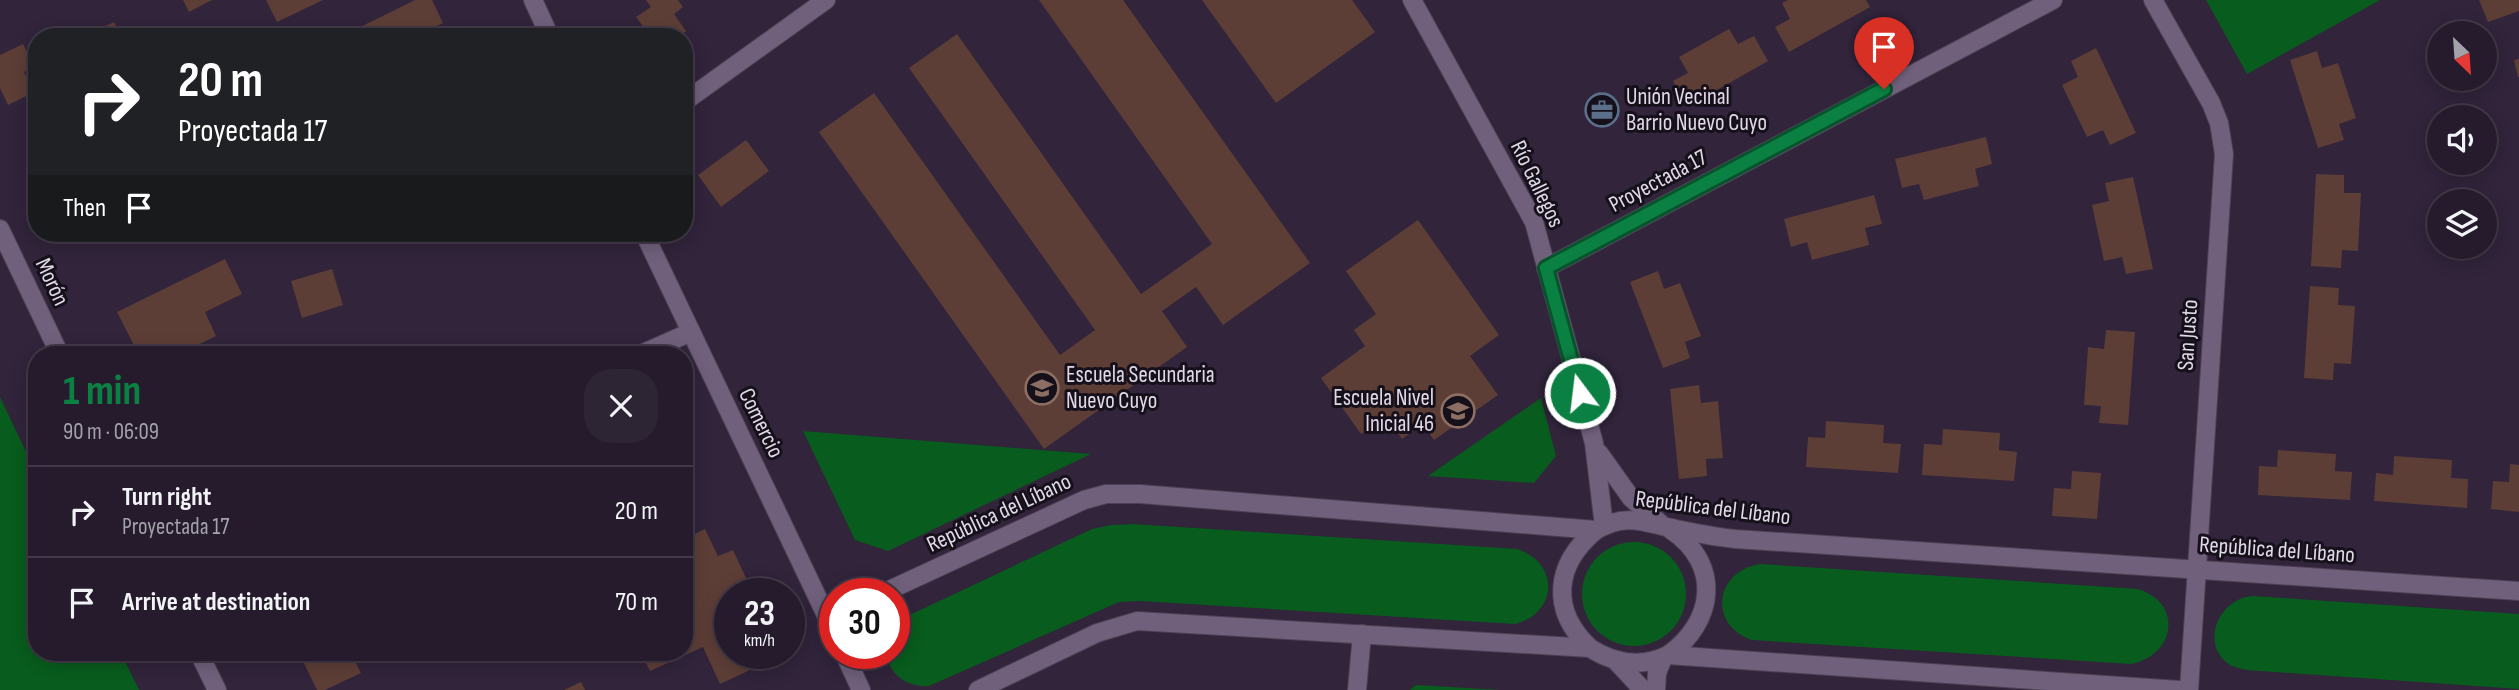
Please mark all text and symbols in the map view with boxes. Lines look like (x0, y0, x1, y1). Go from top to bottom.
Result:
pin (1854, 17, 1914, 89)
north arrow (2427, 21, 2497, 91)
map controls (2427, 21, 2497, 259)
icon: arrive (1865, 28, 1903, 66)
text: 20 m (178, 52, 263, 111)
icon: right (63, 56, 154, 147)
place label: Unión Vecinal Barrio Nuevo Cuyo (1626, 83, 1767, 137)
office icon: Unión Vecinal Barrio Nuevo Cuyo (1583, 91, 1621, 129)
button: sound (2427, 105, 2497, 175)
text: Proyectada 17 (178, 112, 327, 151)
street label: Río Gallegos (1504, 136, 1570, 232)
street label: Proyectada 17 (1604, 143, 1712, 219)
icon: arrive (120, 189, 158, 227)
button: layers (2427, 189, 2497, 259)
text: Then (63, 193, 106, 224)
street label: Morón (29, 254, 75, 310)
street label: San Justo (2172, 299, 2204, 371)
position arrow (1543, 356, 1617, 430)
place label: Escuela Secundaria Nuevo Cuyo (1066, 361, 1215, 415)
text: 1 min (63, 366, 141, 417)
button: close (584, 369, 658, 443)
school or university icon: Escuela Secundaria Nuevo Cuyo (1023, 369, 1061, 407)
street label: Comercio (732, 384, 790, 462)
place label: Escuela Nivel Inicial 46 (1333, 384, 1434, 438)
school or university icon: Escuela Nivel Inicial 46 (1439, 392, 1477, 430)
text: 90 m · 06:09 (63, 418, 159, 446)
street label: República del Líbano (922, 467, 1076, 559)
text: Turn right (122, 482, 211, 513)
street label: República del Líbano (1634, 485, 1792, 531)
icon: right (63, 493, 101, 531)
text: 20 m (615, 496, 658, 527)
text: Proyectada 17 (122, 513, 229, 541)
street label: República del Líbano (2198, 531, 2356, 569)
speed limit sign: 30 (819, 578, 910, 669)
icon: arrive (63, 584, 101, 622)
text: Arrive at destination (122, 587, 310, 618)
text: 70 m (615, 587, 658, 618)
text: 23 (744, 593, 775, 636)
text: km/h (744, 630, 775, 651)

